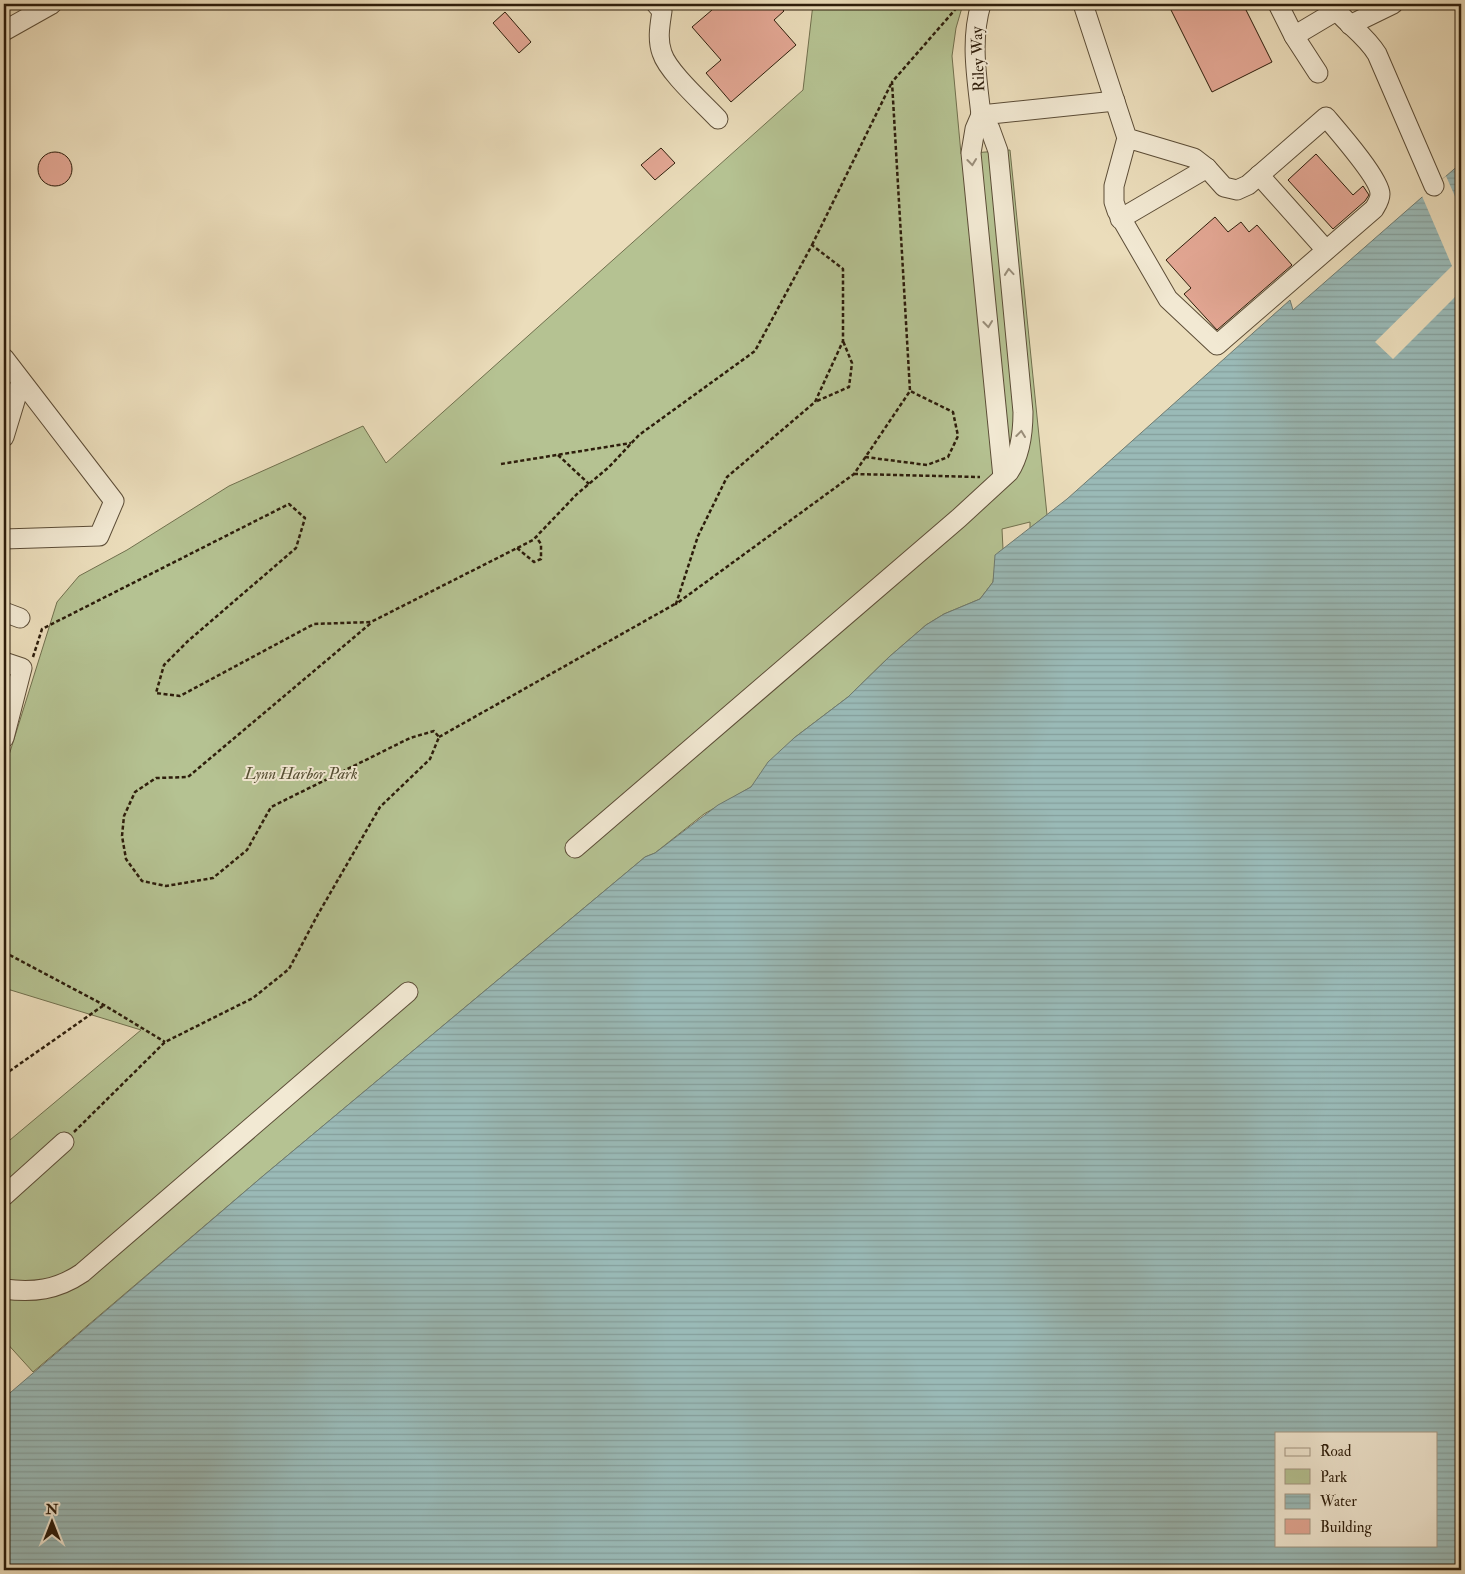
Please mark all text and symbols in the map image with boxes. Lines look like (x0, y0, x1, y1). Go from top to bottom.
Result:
street label: Riley Way (967, 25, 989, 92)
one-way arrow (966, 159, 977, 167)
one-way arrow (1004, 268, 1015, 276)
one-way arrow (982, 320, 993, 328)
one-way arrow (1015, 430, 1026, 438)
park label: Lynn Harbor Park (243, 764, 358, 784)
legend (1275, 1432, 1438, 1546)
text: Road (1320, 1442, 1352, 1461)
text: Park (1320, 1468, 1347, 1487)
text: Water (1319, 1492, 1357, 1511)
north arrow (28, 1496, 78, 1546)
text: N (45, 1501, 59, 1518)
text: Building (1320, 1518, 1372, 1537)

